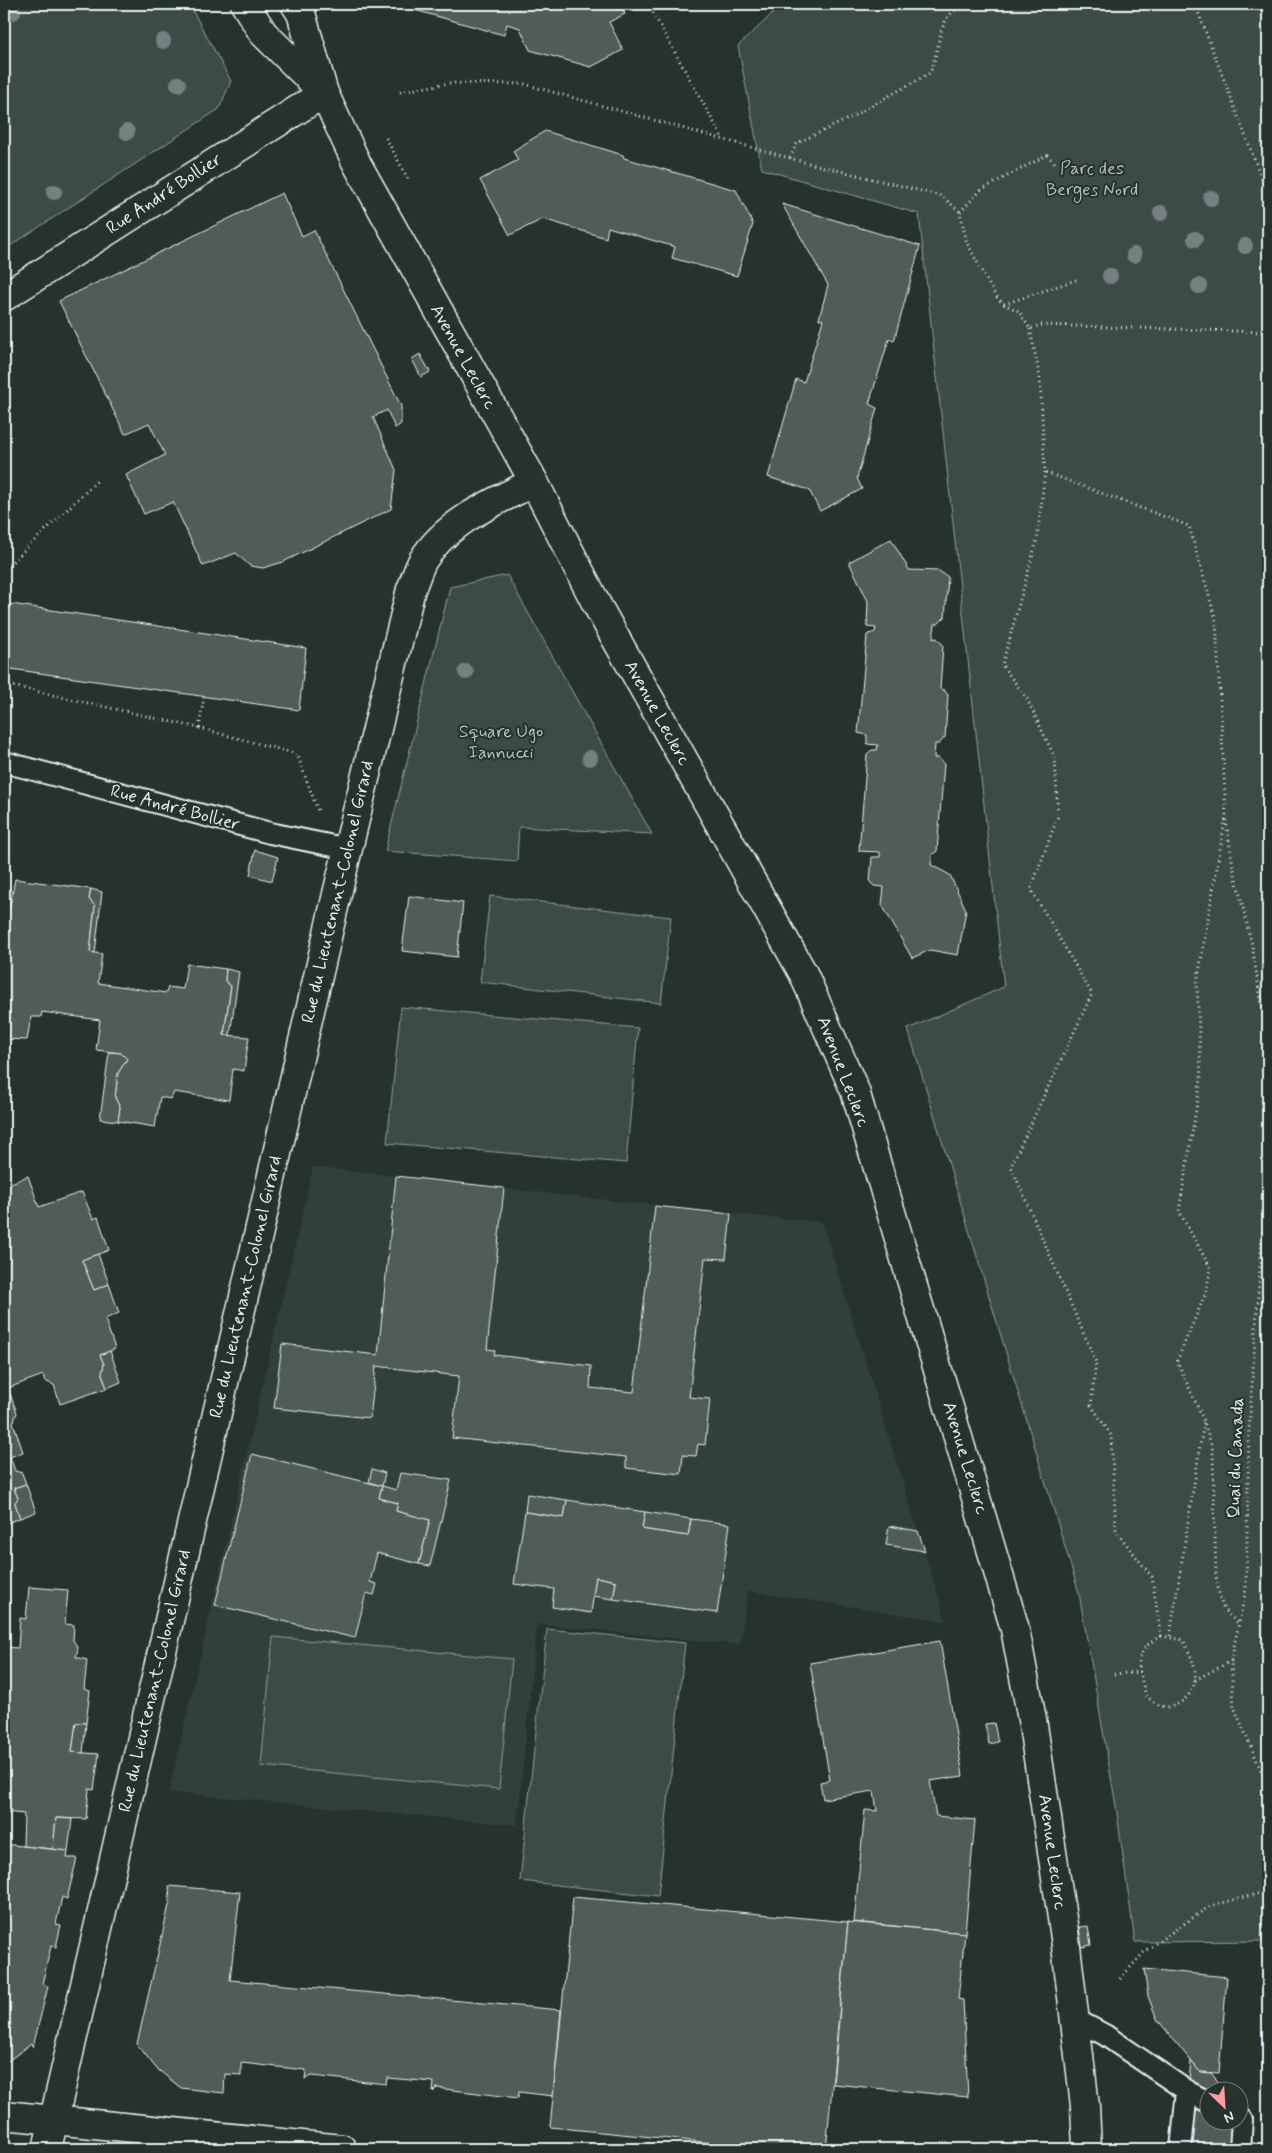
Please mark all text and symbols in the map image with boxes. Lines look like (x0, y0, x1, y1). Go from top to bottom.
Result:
street label: Rue André Bollier (102, 147, 227, 240)
park label: Parc des Berges Nord (1046, 157, 1138, 203)
street label: Avenue Leclerc (424, 300, 502, 414)
street label: Avenue Leclerc (618, 656, 696, 770)
park label: Square Ugo Iannucci (459, 720, 543, 765)
street label: Rue du Lieutenant-Colonel Girard (296, 758, 380, 1026)
street label: Rue André Bollier (108, 779, 243, 837)
street label: Avenue Leclerc (811, 1013, 875, 1131)
street label: Rue du Lieutenant-Colonel Girard (204, 1153, 288, 1421)
street label: Quai du Canada (1222, 1397, 1250, 1519)
street label: Avenue Leclerc (936, 1399, 994, 1517)
street label: Rue du Lieutenant-Colonel Girard (113, 1547, 197, 1815)
street label: Avenue Leclerc (1032, 1793, 1072, 1911)
north arrow (1200, 2080, 1250, 2130)
text: N (1221, 2107, 1237, 2127)

